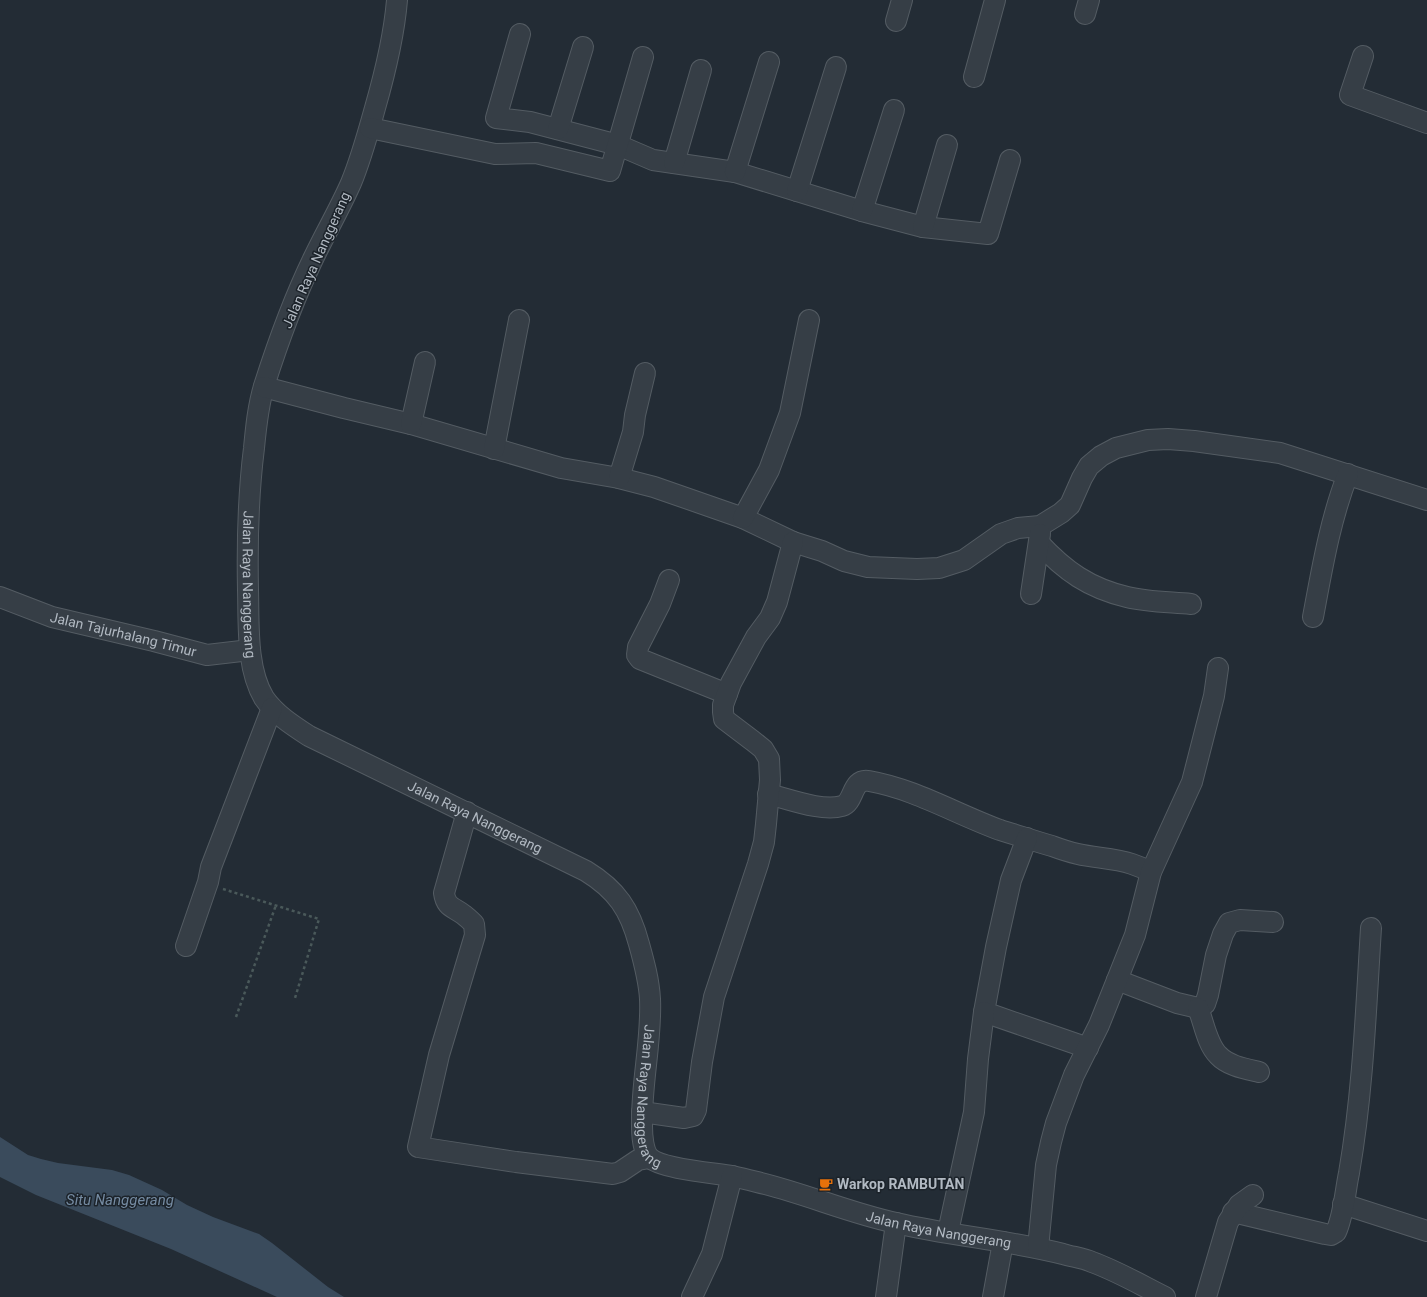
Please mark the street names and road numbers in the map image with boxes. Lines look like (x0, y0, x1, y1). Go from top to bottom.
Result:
street label: Jalan Raya Nanggerang (279, 189, 353, 331)
street label: Jalan Raya Nanggerang (240, 510, 259, 659)
street label: Jalan Tajurhalang Timur (48, 609, 198, 660)
street label: Jalan Raya Nanggerang (405, 777, 545, 857)
street label: Jalan Raya Nanggerang (634, 1024, 664, 1171)
street label: Jalan Raya Nanggerang (864, 1208, 1013, 1251)

